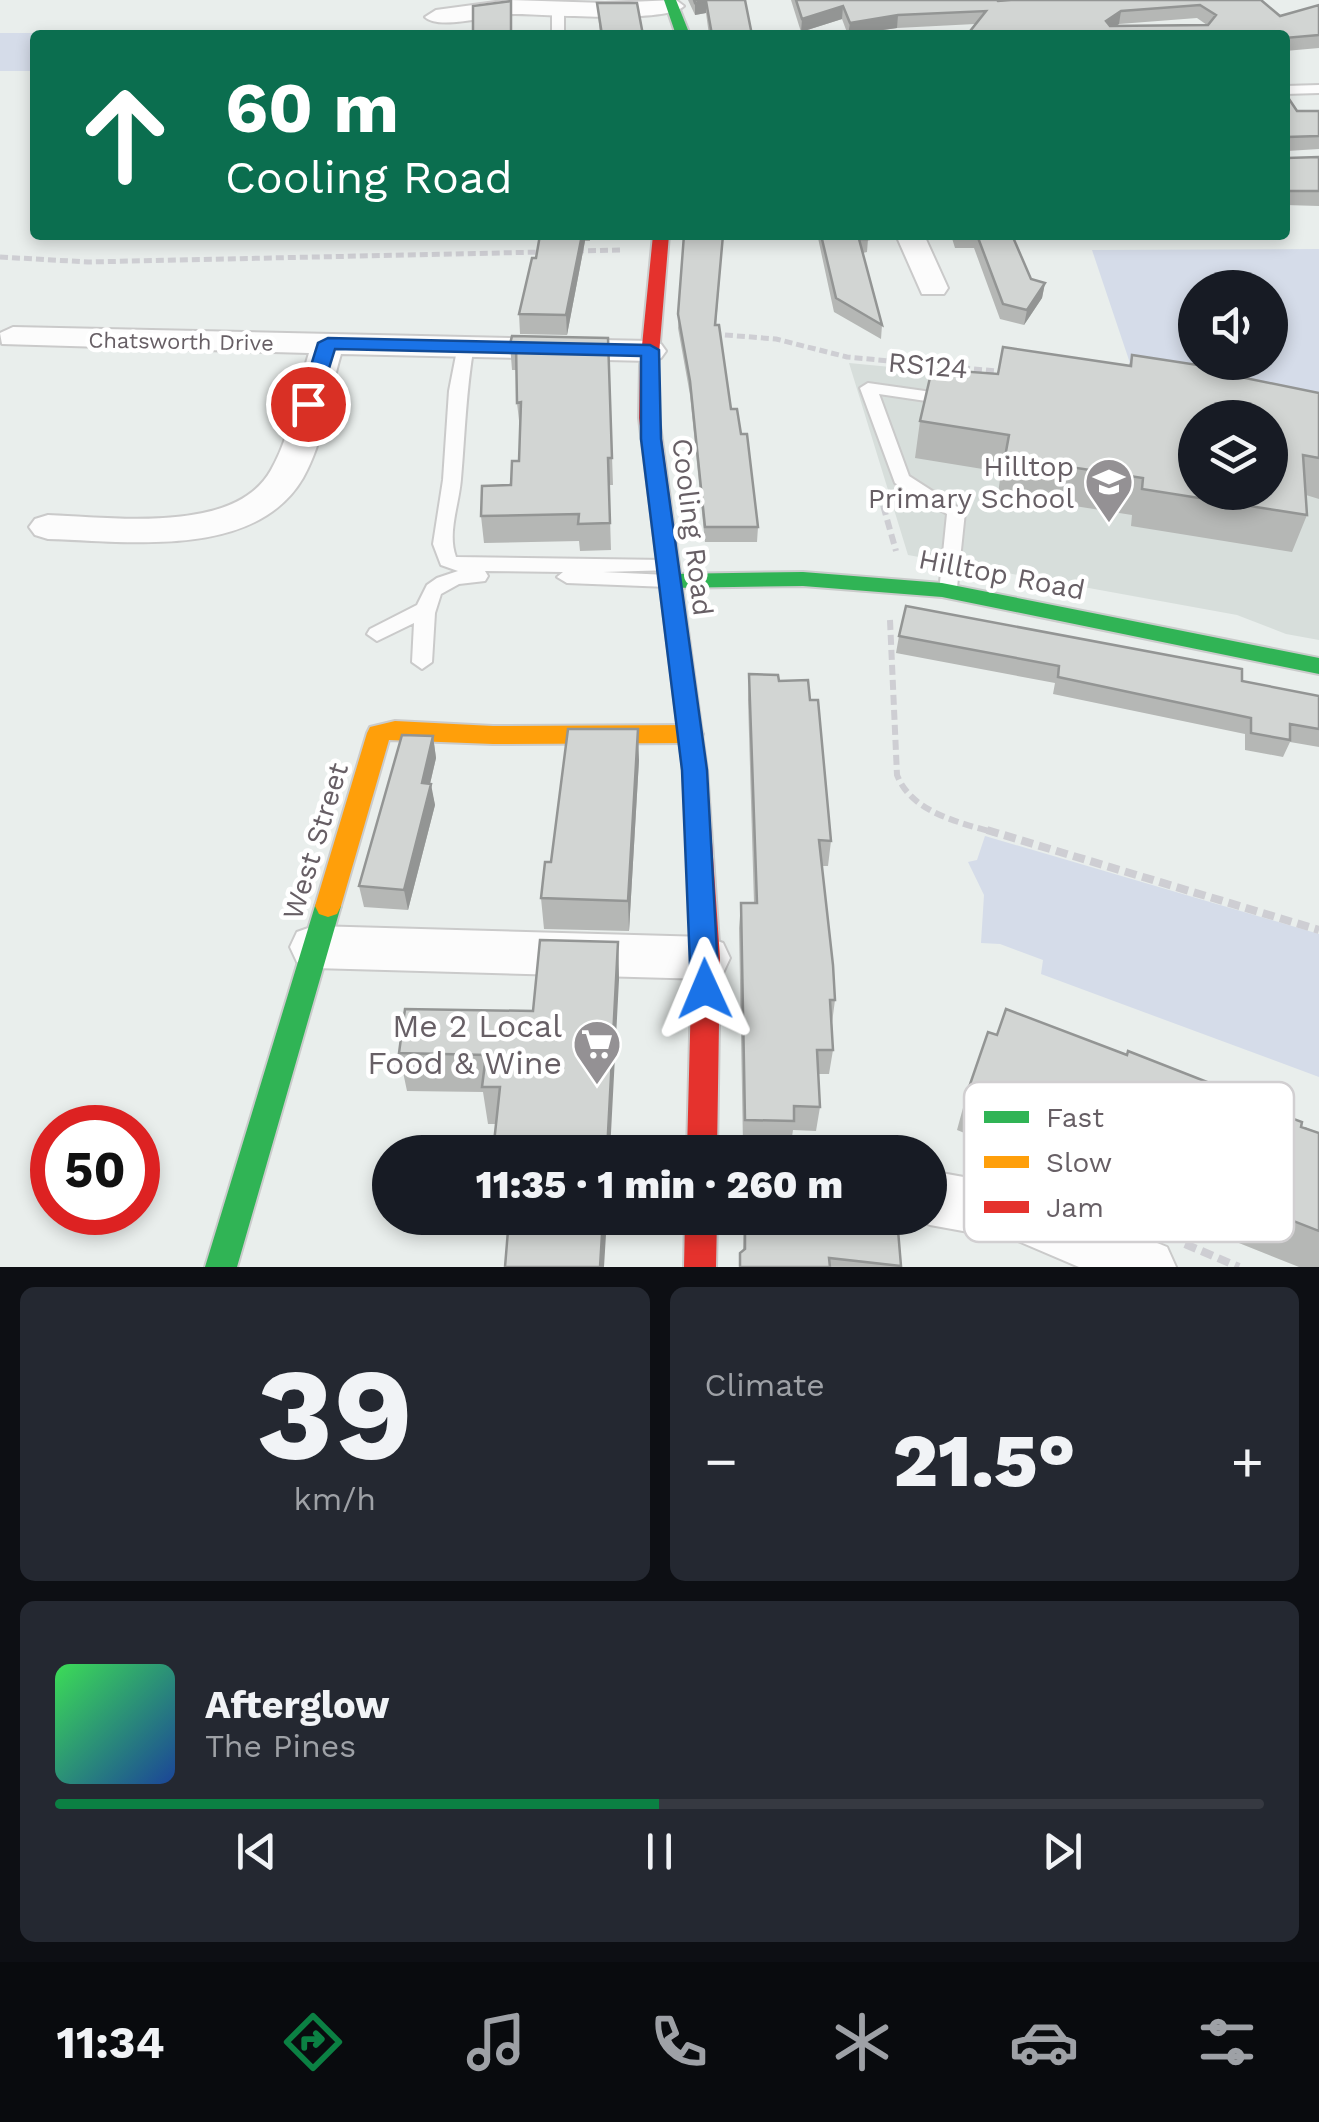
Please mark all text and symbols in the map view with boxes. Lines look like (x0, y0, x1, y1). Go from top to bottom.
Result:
text: 60 m (225, 67, 399, 149)
icon: ahead (60, 70, 190, 200)
text: Cooling Road (225, 151, 513, 204)
map controls (1178, 270, 1288, 510)
button: sound (1178, 270, 1288, 380)
street label: Chatsworth Drive (88, 327, 274, 356)
street label: RS124 (887, 346, 969, 385)
pin (266, 362, 351, 447)
icon: arrive (281, 377, 336, 432)
button: layers (1178, 400, 1288, 510)
street label: Cooling Road (665, 436, 720, 618)
place label: Hilltop Primary School (868, 450, 1074, 515)
school or university icon: Hilltop Primary School (1083, 456, 1135, 524)
street label: Hilltop Road (916, 542, 1088, 607)
street label: West Street (276, 758, 355, 924)
position arrow (653, 937, 757, 1041)
place label: Me 2 Local Food & Wine (367, 1007, 562, 1082)
supermarket icon: Me 2 Local Food & Wine (571, 1018, 623, 1086)
legend (964, 1082, 1294, 1242)
text: Fast (1046, 1101, 1104, 1134)
speed limit sign: 50 (30, 1105, 160, 1235)
text: Slow (1046, 1146, 1112, 1179)
text: 11:35 · 1 min · 260 m (476, 1163, 843, 1207)
text: Jam (1046, 1191, 1104, 1224)
text: 39 (256, 1338, 413, 1491)
text: Climate (705, 1366, 825, 1404)
text: 21.5° (893, 1416, 1076, 1504)
text: − (705, 1429, 738, 1493)
text: + (1231, 1429, 1264, 1493)
text: km/h (294, 1480, 376, 1518)
text: Afterglow (205, 1683, 390, 1727)
text: The Pines (205, 1727, 356, 1765)
icon: previous (229, 1824, 284, 1879)
icon: pause (632, 1824, 687, 1879)
icon: next (1035, 1824, 1090, 1879)
icon: directions (278, 2007, 348, 2077)
icon: music (461, 2007, 531, 2077)
icon: phone (644, 2007, 714, 2077)
icon: climate (827, 2007, 897, 2077)
icon: car (1009, 2007, 1079, 2077)
icon: filters (1192, 2007, 1262, 2077)
text: 11:34 (56, 2016, 165, 2069)

